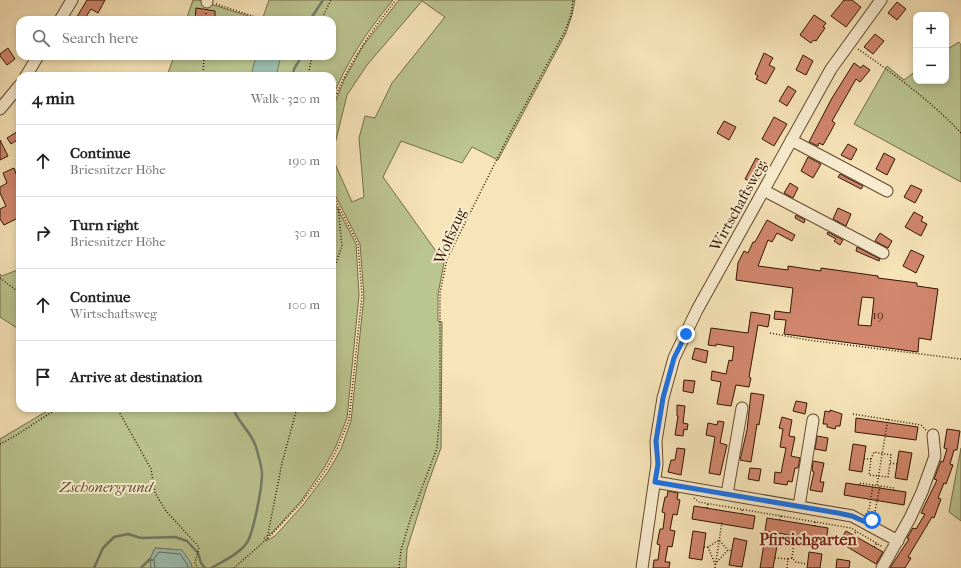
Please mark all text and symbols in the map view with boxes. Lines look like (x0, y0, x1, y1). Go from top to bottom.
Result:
map controls (913, 12, 949, 84)
button: + (913, 12, 949, 48)
search box (16, 16, 336, 60)
icon: search (30, 27, 52, 49)
text: Search here (62, 29, 138, 47)
button: − (913, 48, 949, 84)
text: 4 min (32, 88, 75, 108)
text: Walk · 320 m (251, 91, 320, 106)
text: Continue (70, 144, 130, 162)
icon: ahead (32, 150, 54, 172)
text: 190 m (288, 153, 320, 168)
street label: Wirtschaftsweg (705, 157, 771, 255)
text: Briesnitzer Höhe (70, 162, 166, 177)
street label: Wolfszug (430, 204, 470, 268)
text: Turn right (70, 216, 139, 234)
icon: right (32, 222, 54, 244)
text: 30 m (294, 225, 320, 240)
text: Briesnitzer Höhe (70, 234, 166, 249)
text: Continue (70, 288, 130, 306)
icon: ahead (32, 294, 54, 316)
text: 100 m (287, 297, 320, 312)
text: Wirtschaftsweg (70, 306, 157, 321)
house number: 19 (872, 307, 884, 322)
route end (677, 325, 695, 343)
icon: arrive (32, 366, 54, 388)
text: Arrive at destination (70, 368, 202, 386)
park label: Zschonergrund (59, 478, 155, 496)
route start (863, 511, 881, 529)
district label: Pfirsichgarten (759, 530, 858, 550)

